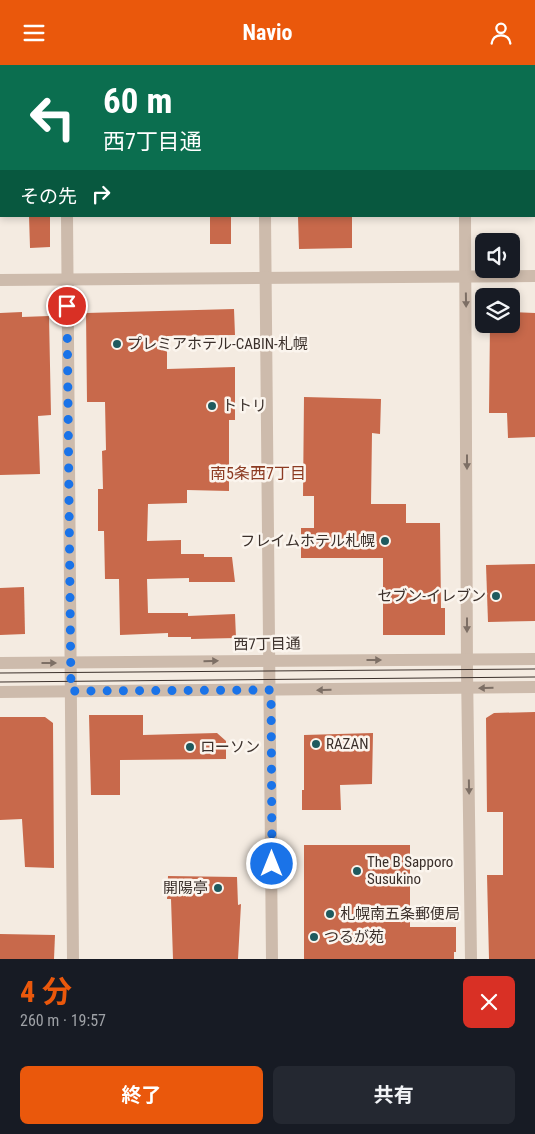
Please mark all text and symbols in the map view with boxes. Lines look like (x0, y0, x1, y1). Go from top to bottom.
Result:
icon: menu (20, 19, 48, 47)
icon: person (487, 19, 515, 47)
text: Navio (242, 20, 293, 45)
text: 60 m (103, 81, 172, 122)
icon: left (20, 85, 85, 150)
text: 西7丁目通 (103, 129, 202, 154)
icon: right (87, 180, 115, 208)
text: その先 (20, 185, 77, 208)
map controls (475, 233, 520, 333)
button: sound (475, 233, 520, 278)
pin (46, 285, 88, 327)
button: layers (475, 288, 520, 333)
icon: arrive (53, 292, 81, 320)
one-way arrow (462, 292, 470, 308)
place label: プレミアホテル-CABIN-札幌 (127, 335, 308, 353)
marker: プレミアホテル-CABIN-札幌 (111, 338, 123, 350)
place label: トトリ (222, 397, 267, 415)
marker: トトリ (206, 400, 218, 412)
one-way arrow (463, 455, 471, 471)
district label: 南5条西7丁目 (210, 464, 306, 483)
place label: フレイムホテル札幌 (240, 532, 375, 550)
marker: フレイムホテル札幌 (379, 535, 391, 547)
place label: セブン-イレブン (377, 587, 486, 605)
marker: セブン-イレブン (490, 590, 502, 602)
one-way arrow (463, 617, 471, 633)
street label: 西7丁目通 (233, 634, 301, 654)
one-way arrow (366, 656, 382, 664)
one-way arrow (203, 657, 219, 665)
one-way arrow (41, 659, 57, 667)
one-way arrow (478, 684, 494, 692)
one-way arrow (316, 686, 332, 694)
place label: RAZAN (326, 735, 369, 753)
place label: ローソン (200, 738, 260, 756)
marker: RAZAN (310, 738, 322, 750)
marker: ローソン (184, 741, 196, 753)
one-way arrow (465, 780, 473, 796)
position arrow (245, 837, 297, 889)
place label: The B Sapporo Susukino (367, 853, 453, 888)
marker: The B Sapporo Susukino (351, 865, 363, 877)
place label: 開陽亭 (163, 879, 208, 897)
marker: 開陽亭 (212, 882, 224, 894)
place label: 札幌南五条郵便局 (340, 905, 460, 923)
marker: 札幌南五条郵便局 (324, 908, 336, 920)
place label: つるが苑 (324, 928, 384, 946)
marker: つるが苑 (308, 931, 320, 943)
text: 4 分 (20, 974, 72, 1009)
button: close (463, 976, 515, 1028)
text: 260 m · 19:57 (20, 1011, 106, 1030)
button: 終了 (20, 1066, 263, 1124)
button: 共有 (273, 1066, 515, 1124)

